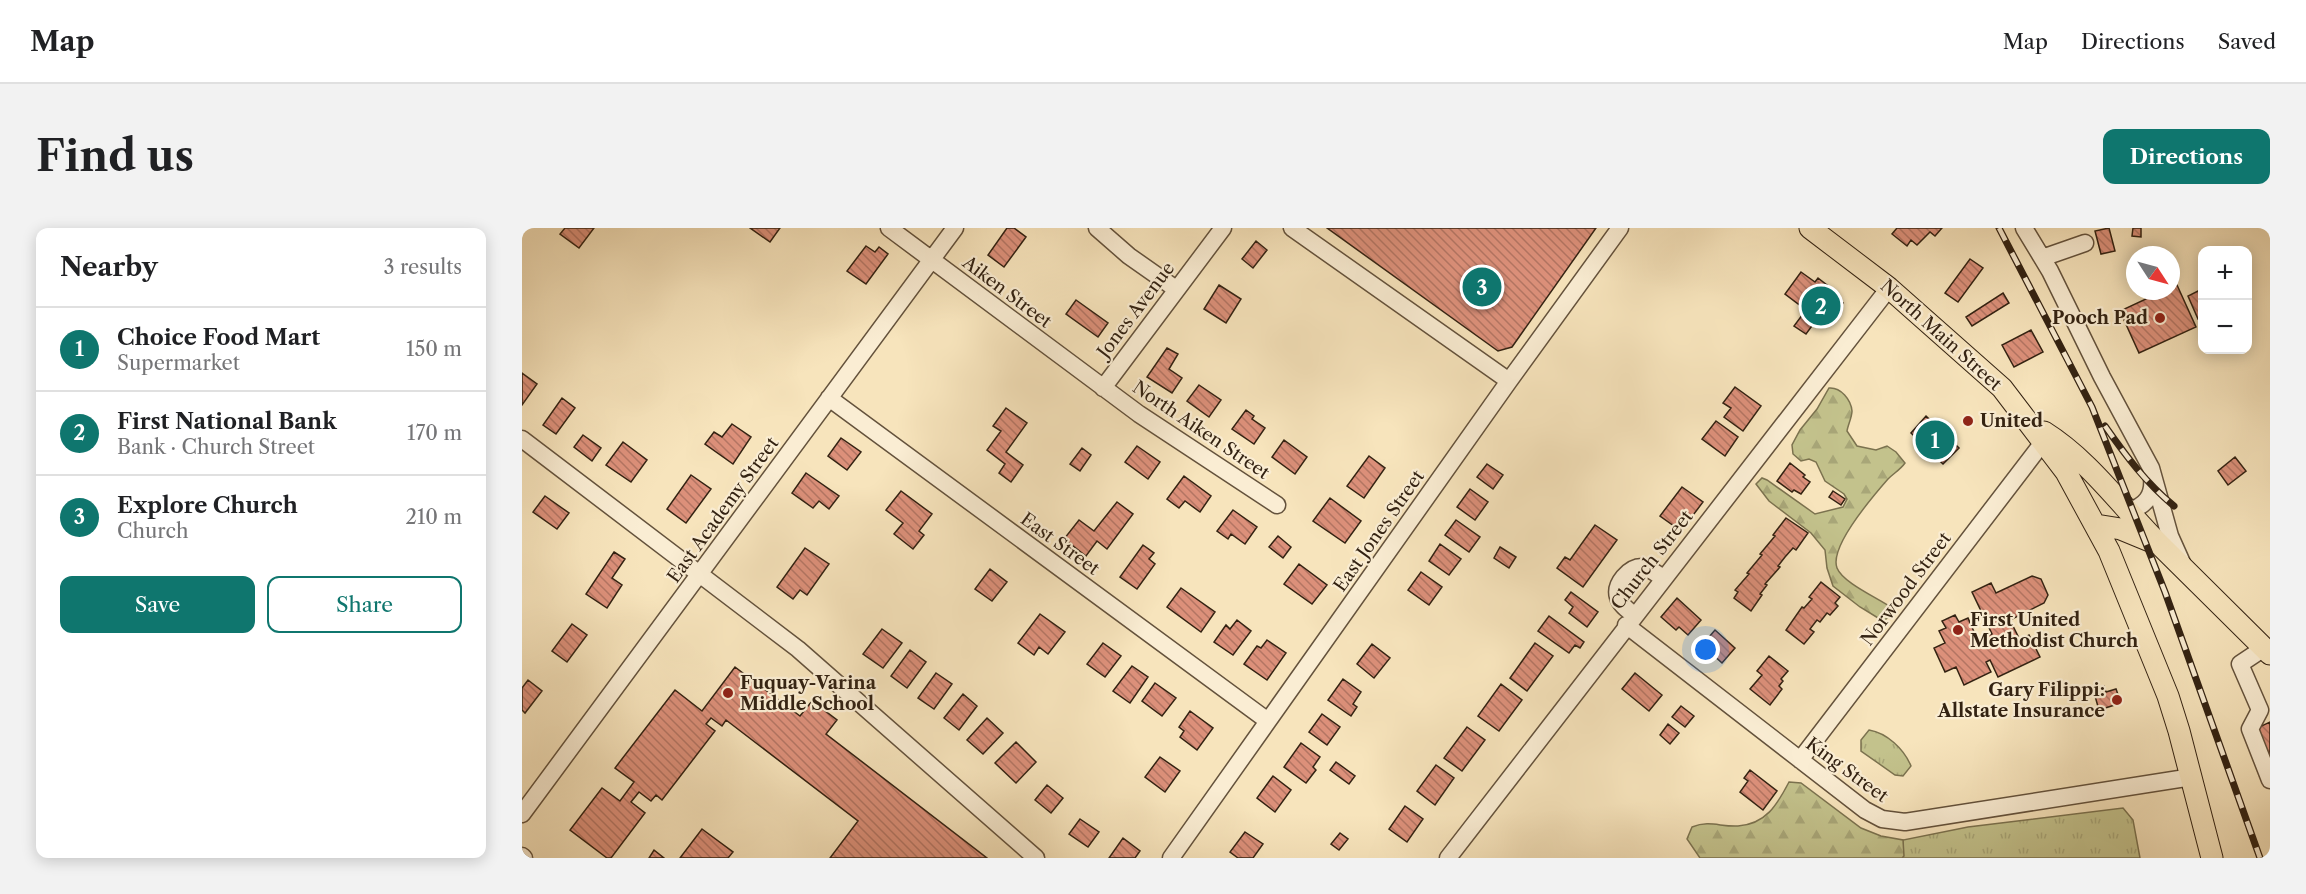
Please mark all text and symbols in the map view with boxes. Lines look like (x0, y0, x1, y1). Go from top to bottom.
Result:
text: Map (30, 24, 94, 58)
text: Map (2003, 29, 2048, 54)
text: Directions (2081, 29, 2185, 54)
text: Saved (2218, 29, 2276, 54)
button: Directions (2103, 129, 2270, 184)
text: Find us (36, 130, 194, 182)
north arrow (2126, 246, 2180, 300)
map controls (2198, 246, 2252, 354)
button: + (2198, 246, 2252, 300)
text: Nearby (60, 251, 158, 283)
street label: Aiken Street (957, 251, 1056, 333)
text: 3 results (384, 255, 462, 279)
street label: Jones Avenue (1091, 258, 1179, 365)
pin: 3 (1462, 264, 1502, 310)
street label: North Main Street (1876, 275, 2007, 396)
pin: 2 (1802, 284, 1840, 328)
button: − (2198, 300, 2252, 354)
place label: Pooch Pad (2052, 307, 2148, 329)
marker: Pooch Pad (2153, 311, 2167, 325)
text: Choice Food Mart (117, 324, 320, 351)
text: 1 (75, 337, 84, 361)
text: 150 m (406, 337, 462, 361)
text: Supermarket (117, 351, 240, 375)
street label: North Aiken Street (1128, 376, 1274, 484)
text: First National Bank (117, 408, 337, 435)
place label: United (1980, 410, 2043, 432)
marker: United (1961, 414, 1975, 428)
pin: 1 (1916, 418, 1954, 462)
text: 2 (74, 421, 85, 445)
text: 170 m (407, 421, 462, 445)
street label: East Academy Street (663, 432, 784, 587)
text: Bank · Church Street (117, 435, 315, 459)
street label: East Jones Street (1329, 466, 1429, 596)
text: Explore Church (117, 492, 298, 519)
text: 3 (74, 505, 85, 529)
text: 210 m (405, 505, 462, 529)
street label: Church Street (1606, 505, 1698, 614)
street label: East Street (1016, 508, 1104, 580)
text: Church (117, 519, 188, 543)
street label: Norwood Street (1856, 527, 1956, 650)
button: Save (60, 576, 255, 633)
button: Share (267, 576, 462, 633)
place label: First United Methodist Church (1970, 609, 2139, 652)
marker: First United Methodist Church (1951, 623, 1965, 637)
your location (1691, 635, 1720, 664)
place label: Fuquay-Varina Middle School (740, 672, 877, 715)
place label: Gary Filippi: Allstate Insurance (1937, 679, 2105, 722)
marker: Fuquay-Varina Middle School (721, 686, 735, 700)
marker: Gary Filippi: Allstate Insurance (2110, 693, 2124, 707)
street label: King Street (1802, 733, 1893, 808)

